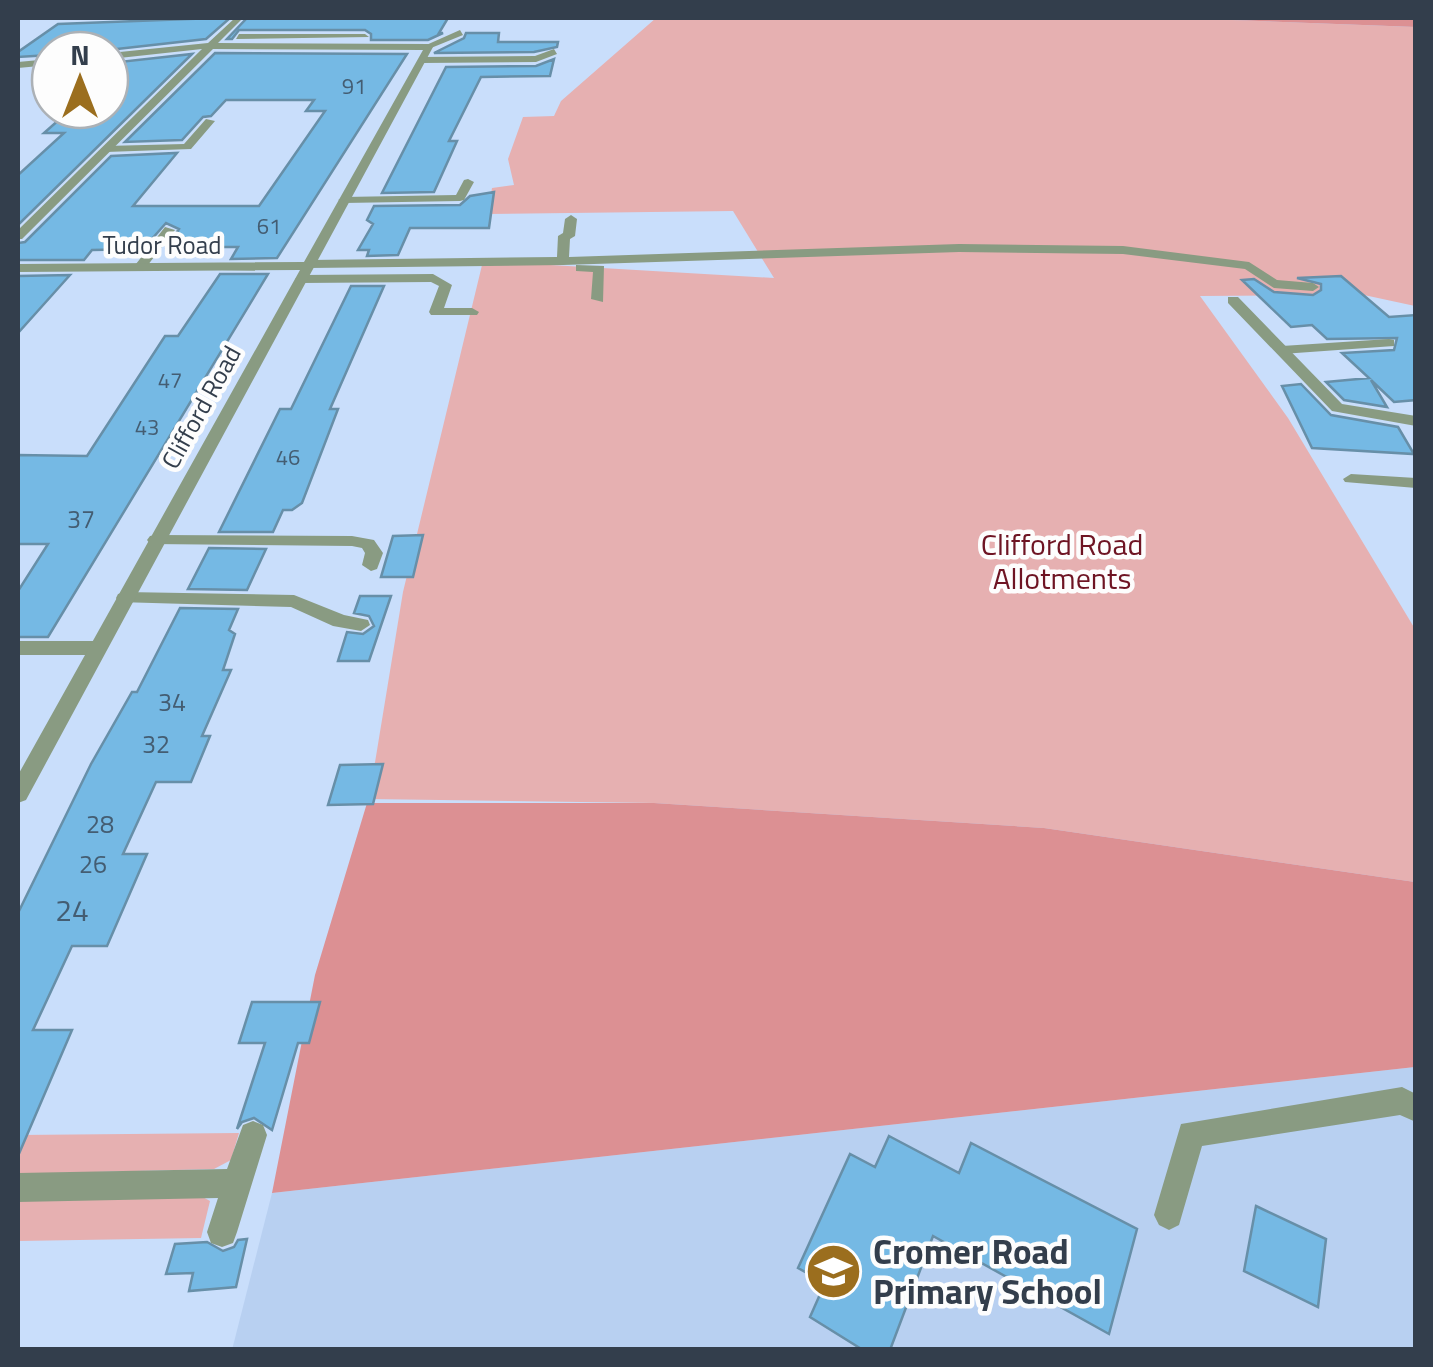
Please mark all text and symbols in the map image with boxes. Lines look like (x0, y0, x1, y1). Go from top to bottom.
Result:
north arrow (30, 30, 130, 130)
text: N (70, 33, 90, 76)
house number: 91 (342, 69, 366, 103)
house number: 61 (257, 209, 281, 243)
street label: Tudor Road (103, 226, 221, 264)
street label: Clifford Road (152, 339, 250, 475)
house number: 47 (158, 363, 182, 397)
house number: 43 (135, 410, 159, 444)
house number: 46 (276, 440, 300, 474)
house number: 37 (67, 500, 95, 538)
park label: Clifford Road Allotments (981, 521, 1143, 601)
house number: 34 (158, 683, 186, 721)
house number: 32 (142, 725, 170, 763)
house number: 28 (86, 805, 114, 843)
house number: 26 (79, 845, 107, 883)
house number: 24 (55, 887, 89, 933)
place label: Cromer Road Primary School (873, 1224, 1102, 1318)
school or university icon: Cromer Road Primary School (804, 1241, 864, 1301)

